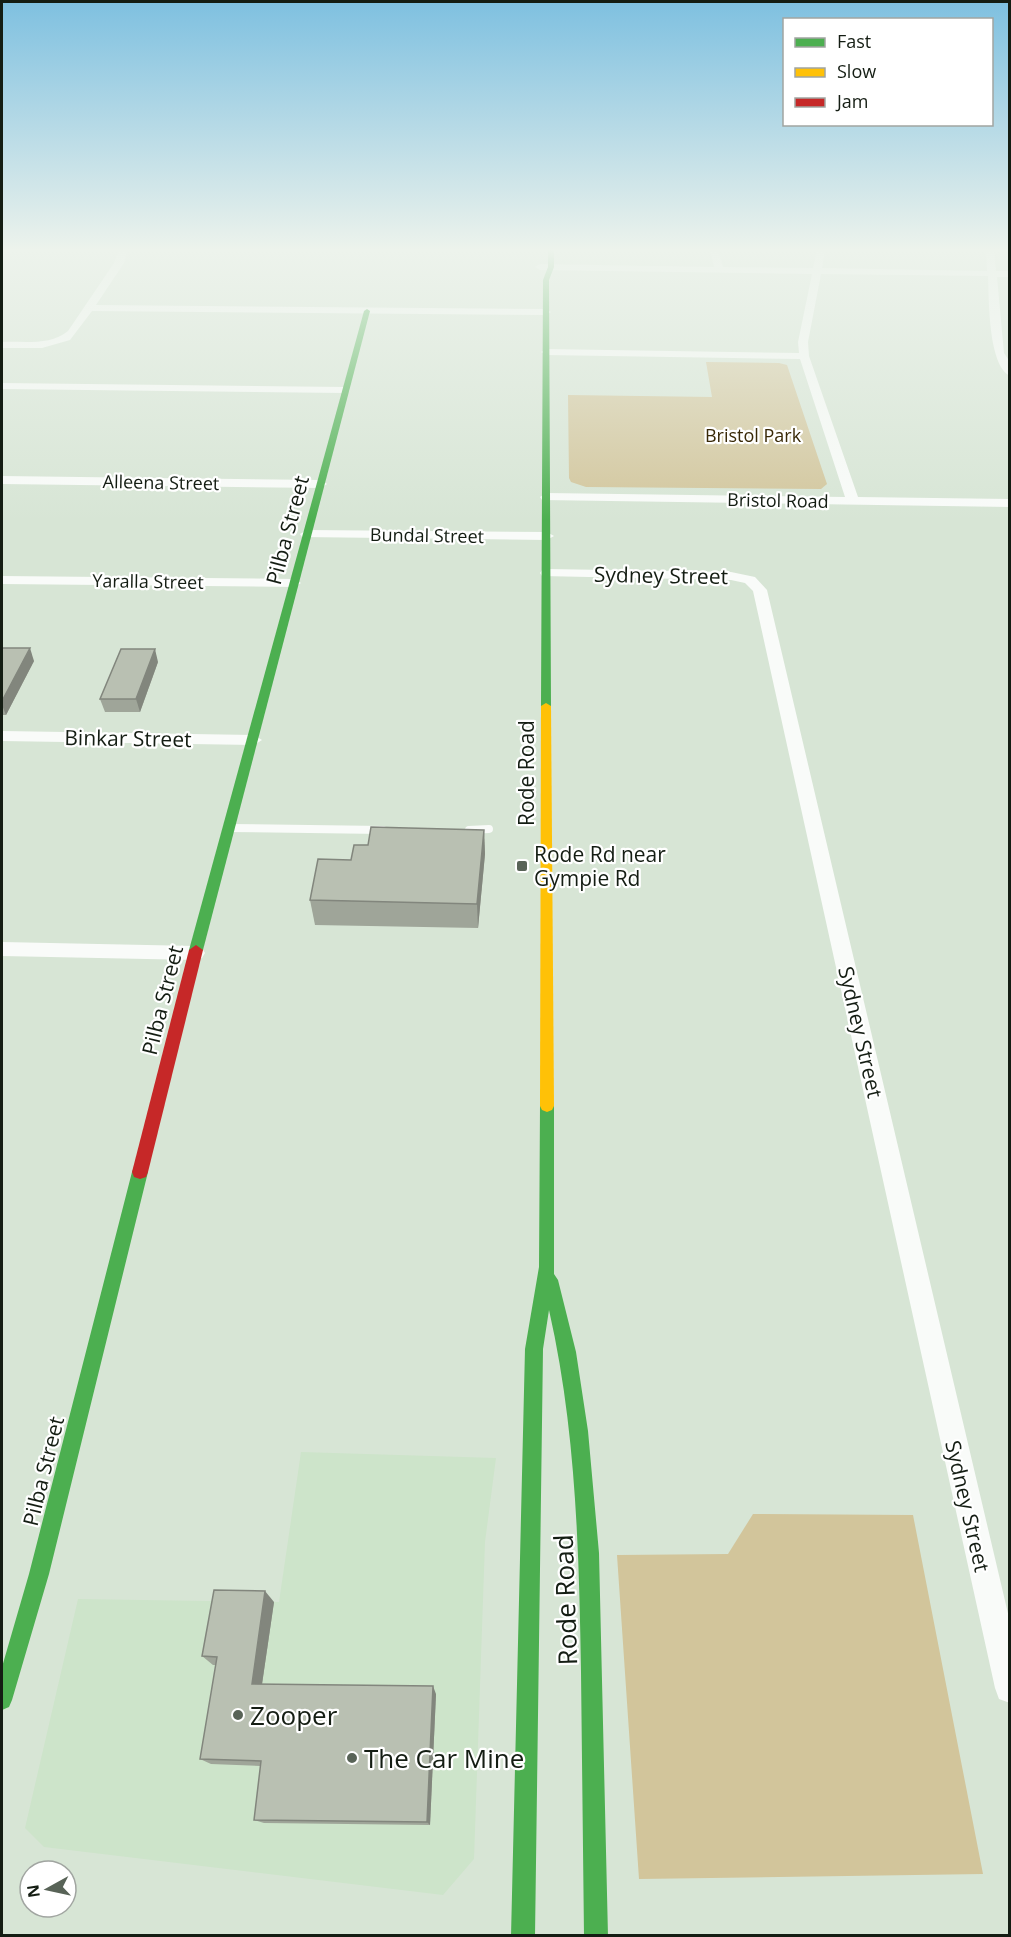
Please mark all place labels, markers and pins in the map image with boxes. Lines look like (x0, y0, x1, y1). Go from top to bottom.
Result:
place label: Rode Rd near Gympie Rd (534, 840, 666, 892)
marker: Rode Rd near Gympie Rd (515, 859, 529, 873)
place label: Zooper (250, 1697, 338, 1733)
marker: Zooper (231, 1708, 245, 1722)
place label: The Car Mine (364, 1740, 524, 1776)
marker: The Car Mine (345, 1751, 359, 1765)

